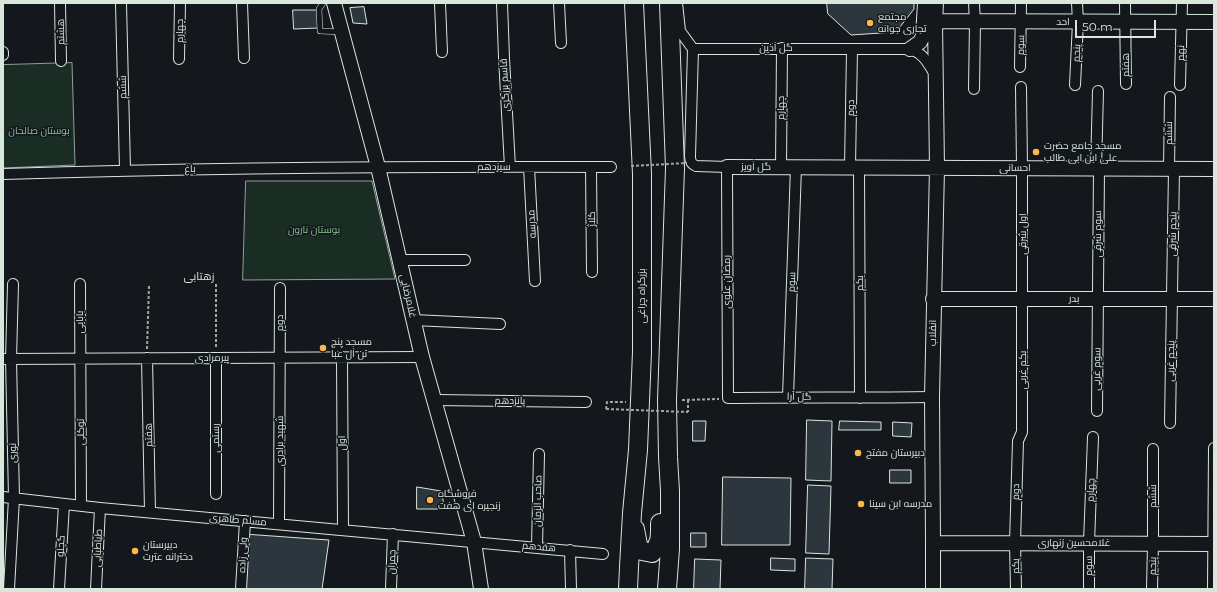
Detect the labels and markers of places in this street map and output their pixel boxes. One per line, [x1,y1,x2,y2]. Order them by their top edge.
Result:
place label: مجتمع تجاری جوانه [878,11,926,34]
marker: مجتمع تجاری جوانه [865,18,875,28]
place label: مسجد جامع حضرت علی ابن ابی طالب [1044,140,1122,164]
marker: مسجد جامع حضرت علی ابن ابی طالب [1031,147,1041,157]
place label: مسجد پنج تن آل عبا [331,336,372,360]
marker: مسجد پنج تن آل عبا [318,343,328,353]
place label: دبیرستان مفتح [866,447,925,459]
marker: دبیرستان مفتح [853,448,863,458]
place label: فروشگاه زنجیره ای هفت [438,488,501,512]
marker: فروشگاه زنجیره ای هفت [425,495,435,505]
place label: مدرسه ابن سینا [869,498,932,510]
marker: مدرسه ابن سینا [856,499,866,509]
place label: دبیرستان دخترانه عترت [143,539,193,562]
marker: دبیرستان دخترانه عترت [130,546,140,556]

